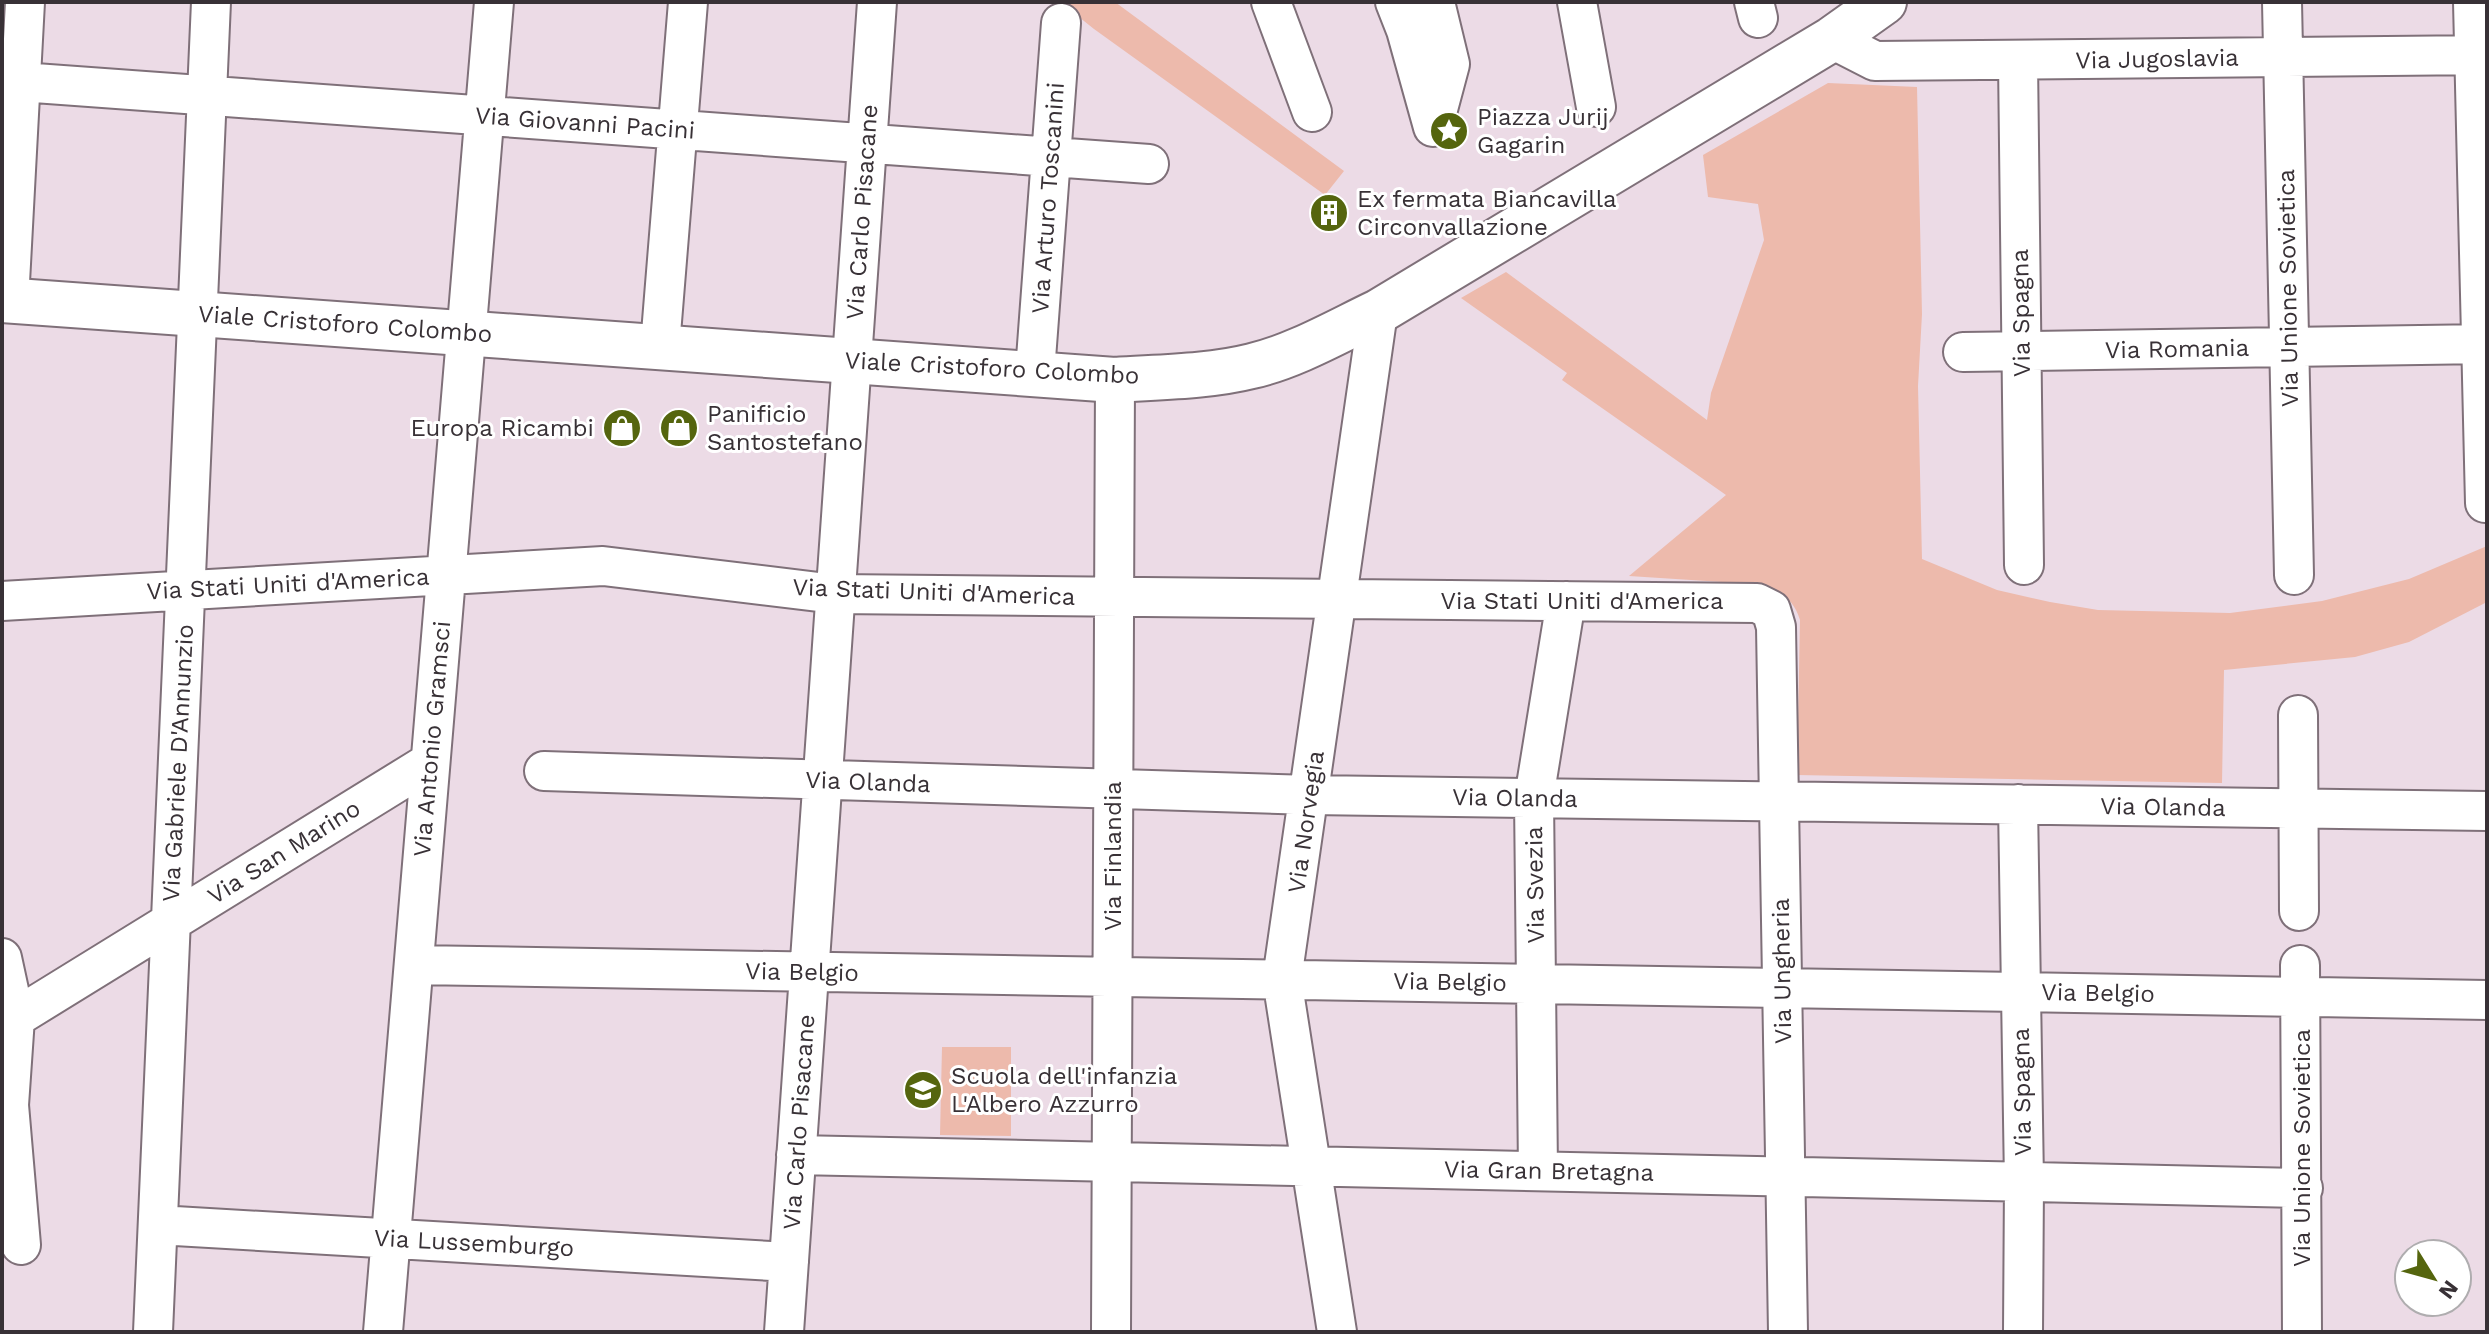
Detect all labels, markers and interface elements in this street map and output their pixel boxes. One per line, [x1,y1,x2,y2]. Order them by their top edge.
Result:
street label: Via Jugoslavia [2075,44,2239,74]
street label: Via Arturo Toscanini [1026,81,1070,315]
street label: Via Giovanni Pacini [474,101,696,145]
street label: Via Carlo Pisacane [841,103,883,321]
place label: Piazza Jurij Gagarin [1477,103,1609,159]
place icon: Piazza Jurij Gagarin [1428,110,1470,152]
street label: Via Unione Sovietica [2272,169,2304,407]
place label: Ex fermata Biancavilla Circonvallazione [1357,185,1617,241]
building icon: Ex fermata Biancavilla Circonvallazione [1308,192,1350,234]
street label: Via Spagna [2006,249,2036,377]
street label: Viale Cristoforo Colombo [197,300,493,348]
street label: Via Romania [2105,334,2249,364]
street label: Viale Cristoforo Colombo [844,346,1140,390]
place label: Panificio Santostefano [707,400,863,456]
shop icon: Europa Ricambi [601,407,643,449]
shop icon: Panificio Santostefano [658,407,700,449]
place label: Europa Ricambi [411,414,594,442]
street label: Via Stati Uniti d'America [146,563,430,605]
street label: Via Stati Uniti d'America [792,573,1076,611]
street label: Via Stati Uniti d'America [1440,587,1724,615]
street label: Via Antonio Gramsci [408,620,456,858]
street label: Via Gabriele D'Annunzio [157,624,199,902]
street label: Via Norvegia [1282,749,1330,895]
street label: Via Olanda [805,766,931,798]
street label: Via Finlandia [1099,781,1127,931]
street label: Via Olanda [1452,783,1578,813]
street label: Via Olanda [2100,792,2226,822]
street label: Via San Marino [203,794,365,910]
street label: Via Svezia [1520,826,1550,944]
street label: Via Ungheria [1767,898,1797,1044]
street label: Via Belgio [745,957,859,987]
street label: Via Belgio [1393,967,1507,997]
street label: Via Belgio [2041,978,2155,1008]
street label: Via Carlo Pisacane [778,1013,820,1231]
street label: Via Spagna [2007,1028,2037,1156]
street label: Via Unione Sovietica [2288,1029,2316,1267]
place label: Scuola dell'infanzia L'Albero Azzurro [951,1062,1177,1118]
school or university icon: Scuola dell'infanzia L'Albero Azzurro [902,1069,944,1111]
street label: Via Gran Bretagna [1444,1155,1654,1187]
street label: Via Lussemburgo [373,1224,575,1262]
north arrow [2393,1238,2473,1318]
text: N [2434,1276,2463,1304]

